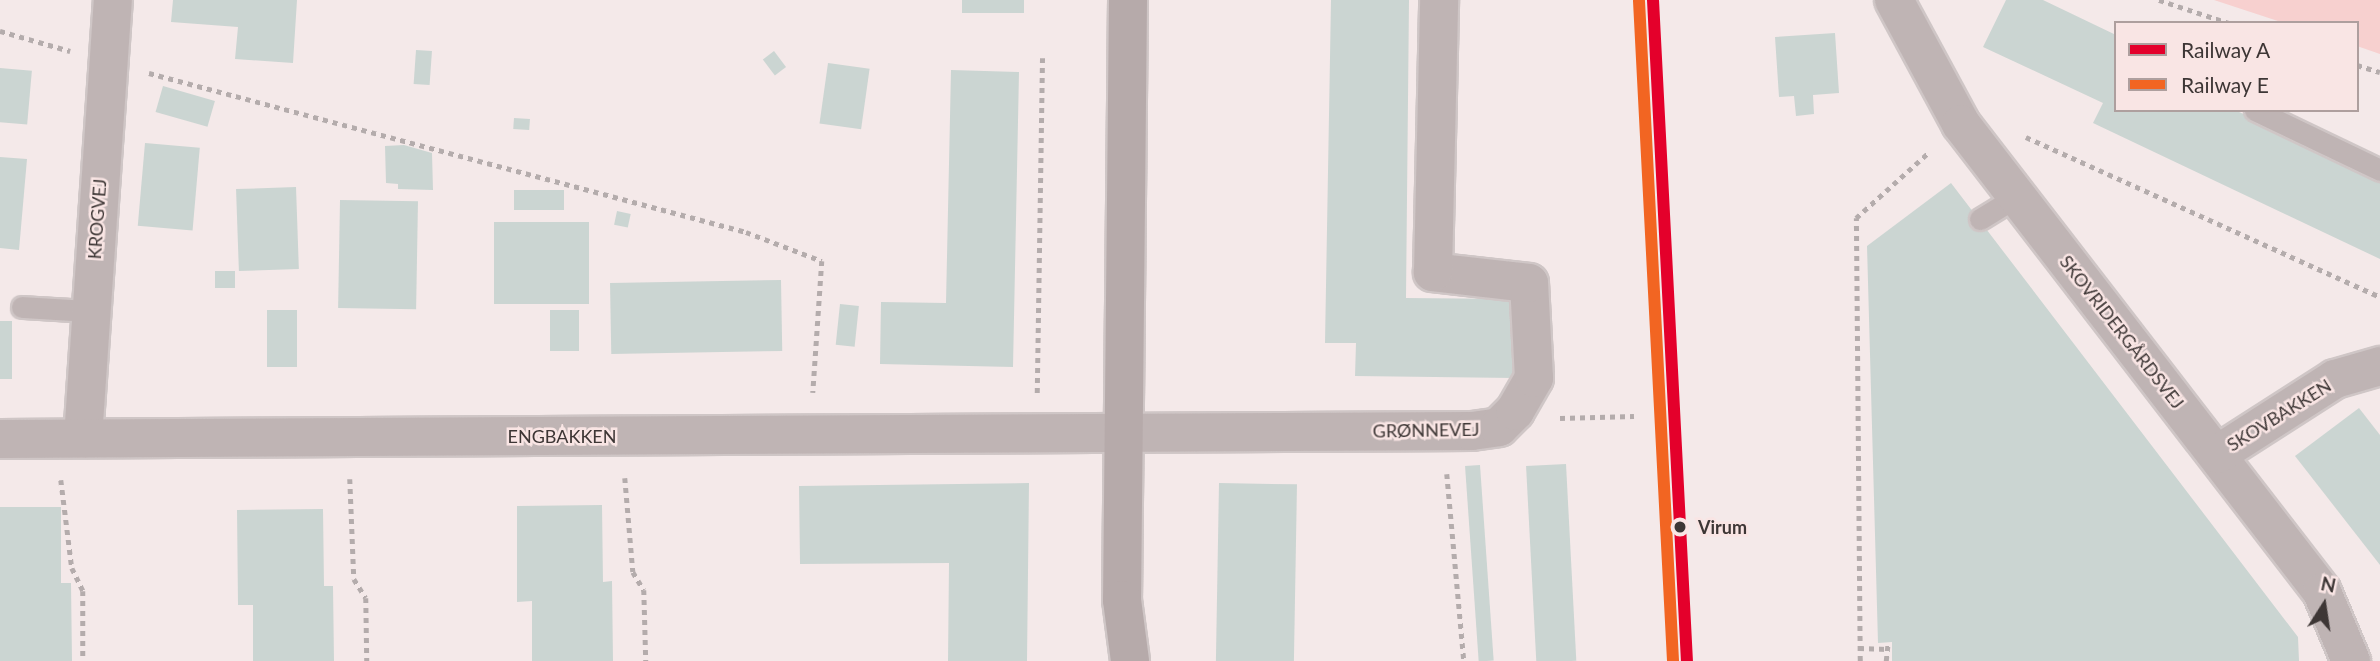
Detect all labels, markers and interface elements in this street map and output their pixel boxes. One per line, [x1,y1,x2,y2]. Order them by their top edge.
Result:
legend [2114,21,2359,112]
text: Railway A [2181,37,2270,62]
text: Railway E [2181,72,2269,97]
street label: KROGVEJ [83,178,111,260]
street label: SKOVRIDERGÅRDSVEJ [2055,251,2189,413]
street label: SKOVBAKKEN [2223,374,2335,456]
street label: GRØNNEVEJ [1372,418,1480,442]
street label: ENGBAKKEN [508,425,616,447]
marker: Virum [1668,515,1692,539]
place label: Virum [1698,516,1747,538]
north arrow [2289,570,2359,640]
text: N [2319,571,2338,597]

